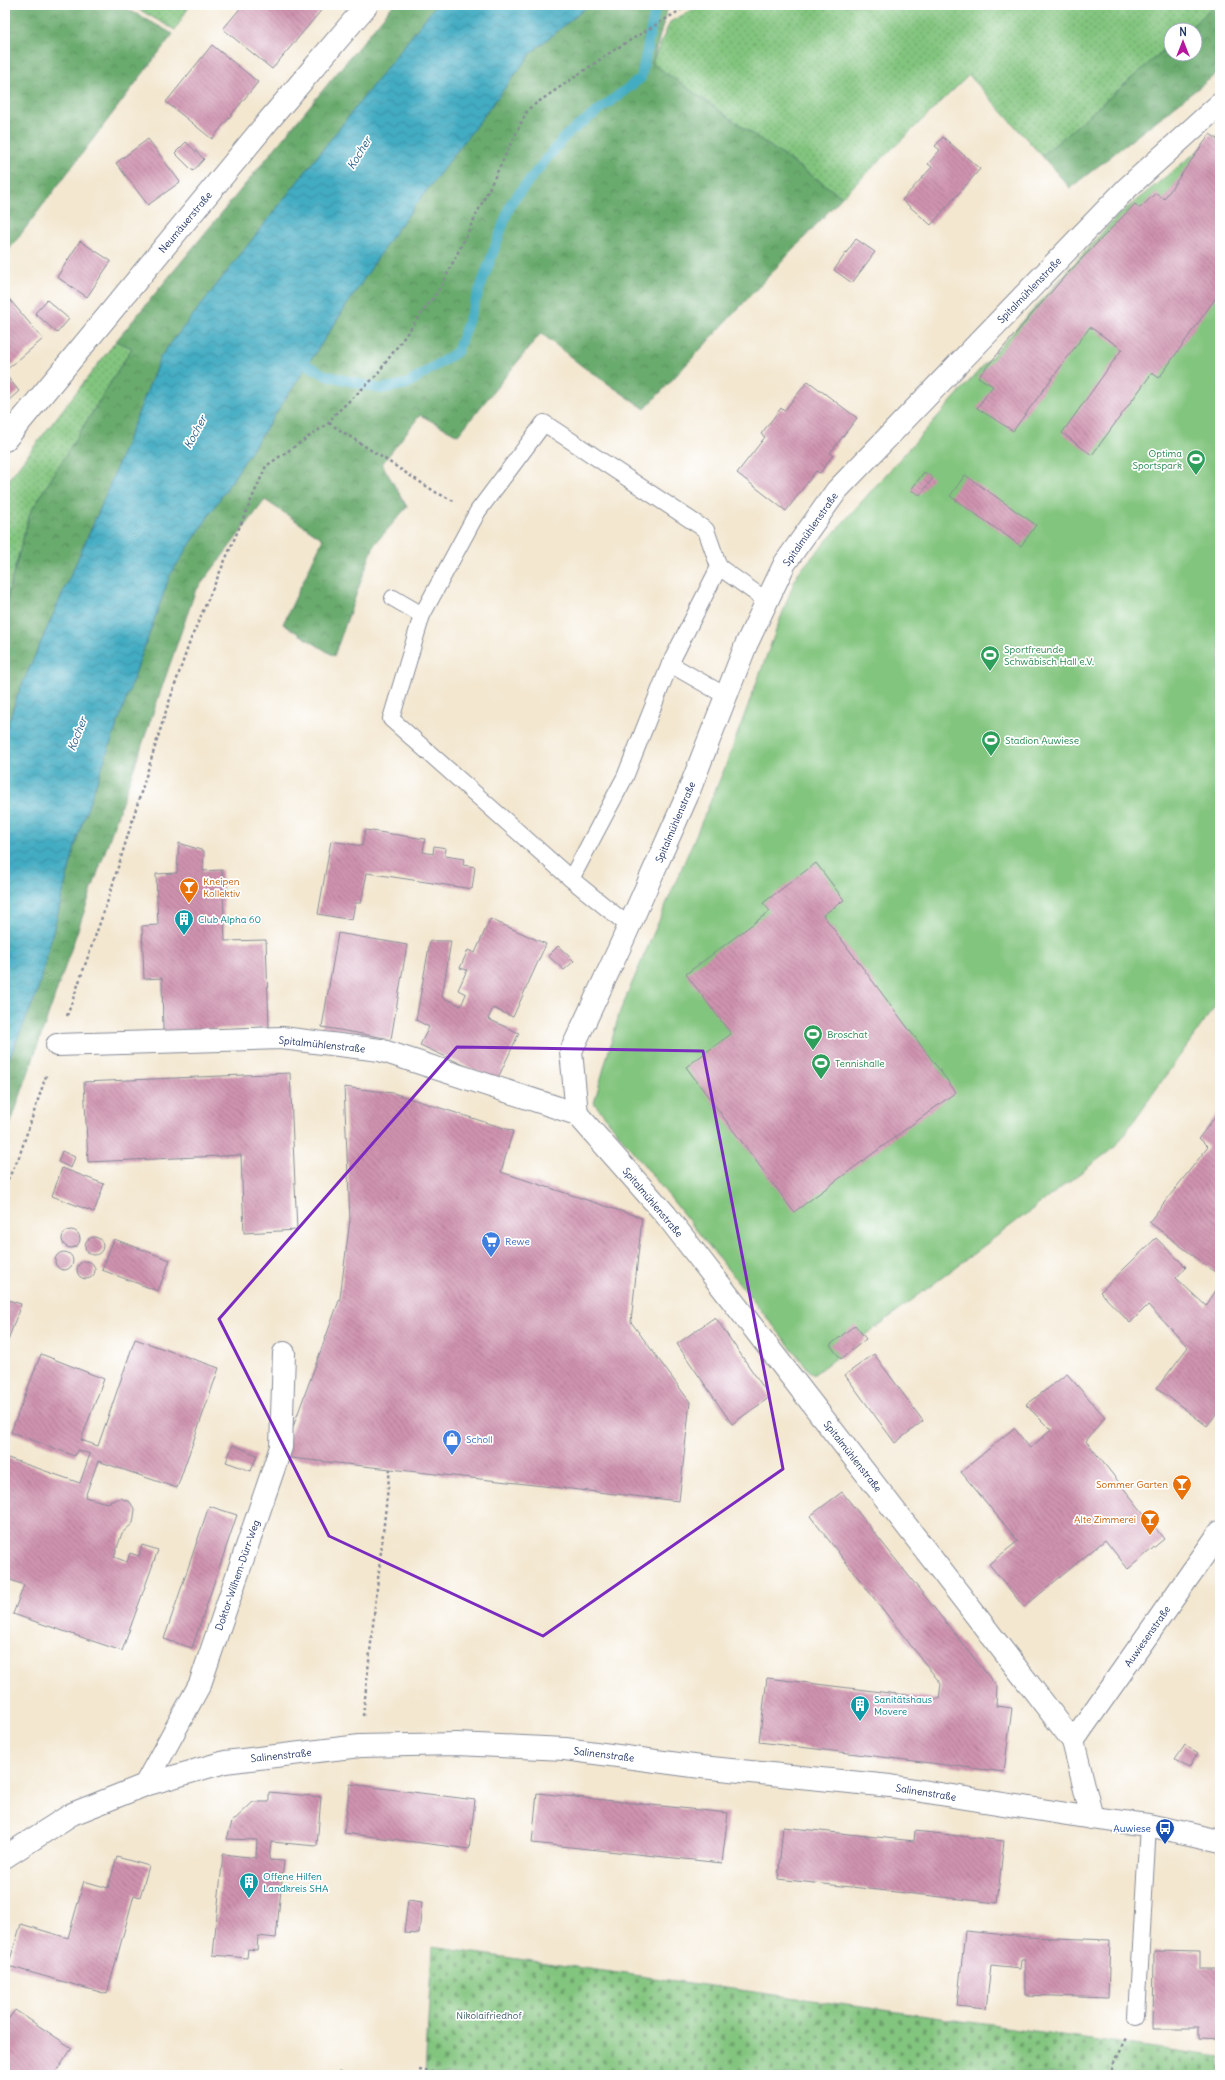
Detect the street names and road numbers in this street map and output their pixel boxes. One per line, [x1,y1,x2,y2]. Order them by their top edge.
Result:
street label: Neumäuerstraße [156,189,215,256]
street label: Spitalmühlenstraße [994,255,1064,326]
street label: Spitalmühlenstraße [780,490,841,569]
street label: Spitalmühlenstraße [652,780,698,865]
street label: Spitalmühlenstraße [278,1033,366,1056]
street label: Spitalmühlenstraße [620,1165,686,1240]
street label: Spitalmühlenstraße [821,1418,885,1495]
street label: Doktor-Wilhem-Dürr-Weg [212,1518,263,1632]
street label: Auwiesenstraße [1121,1603,1173,1669]
street label: Salinenstraße [573,1744,635,1765]
street label: Salinenstraße [250,1746,312,1765]
street label: Salinenstraße [895,1781,957,1804]

